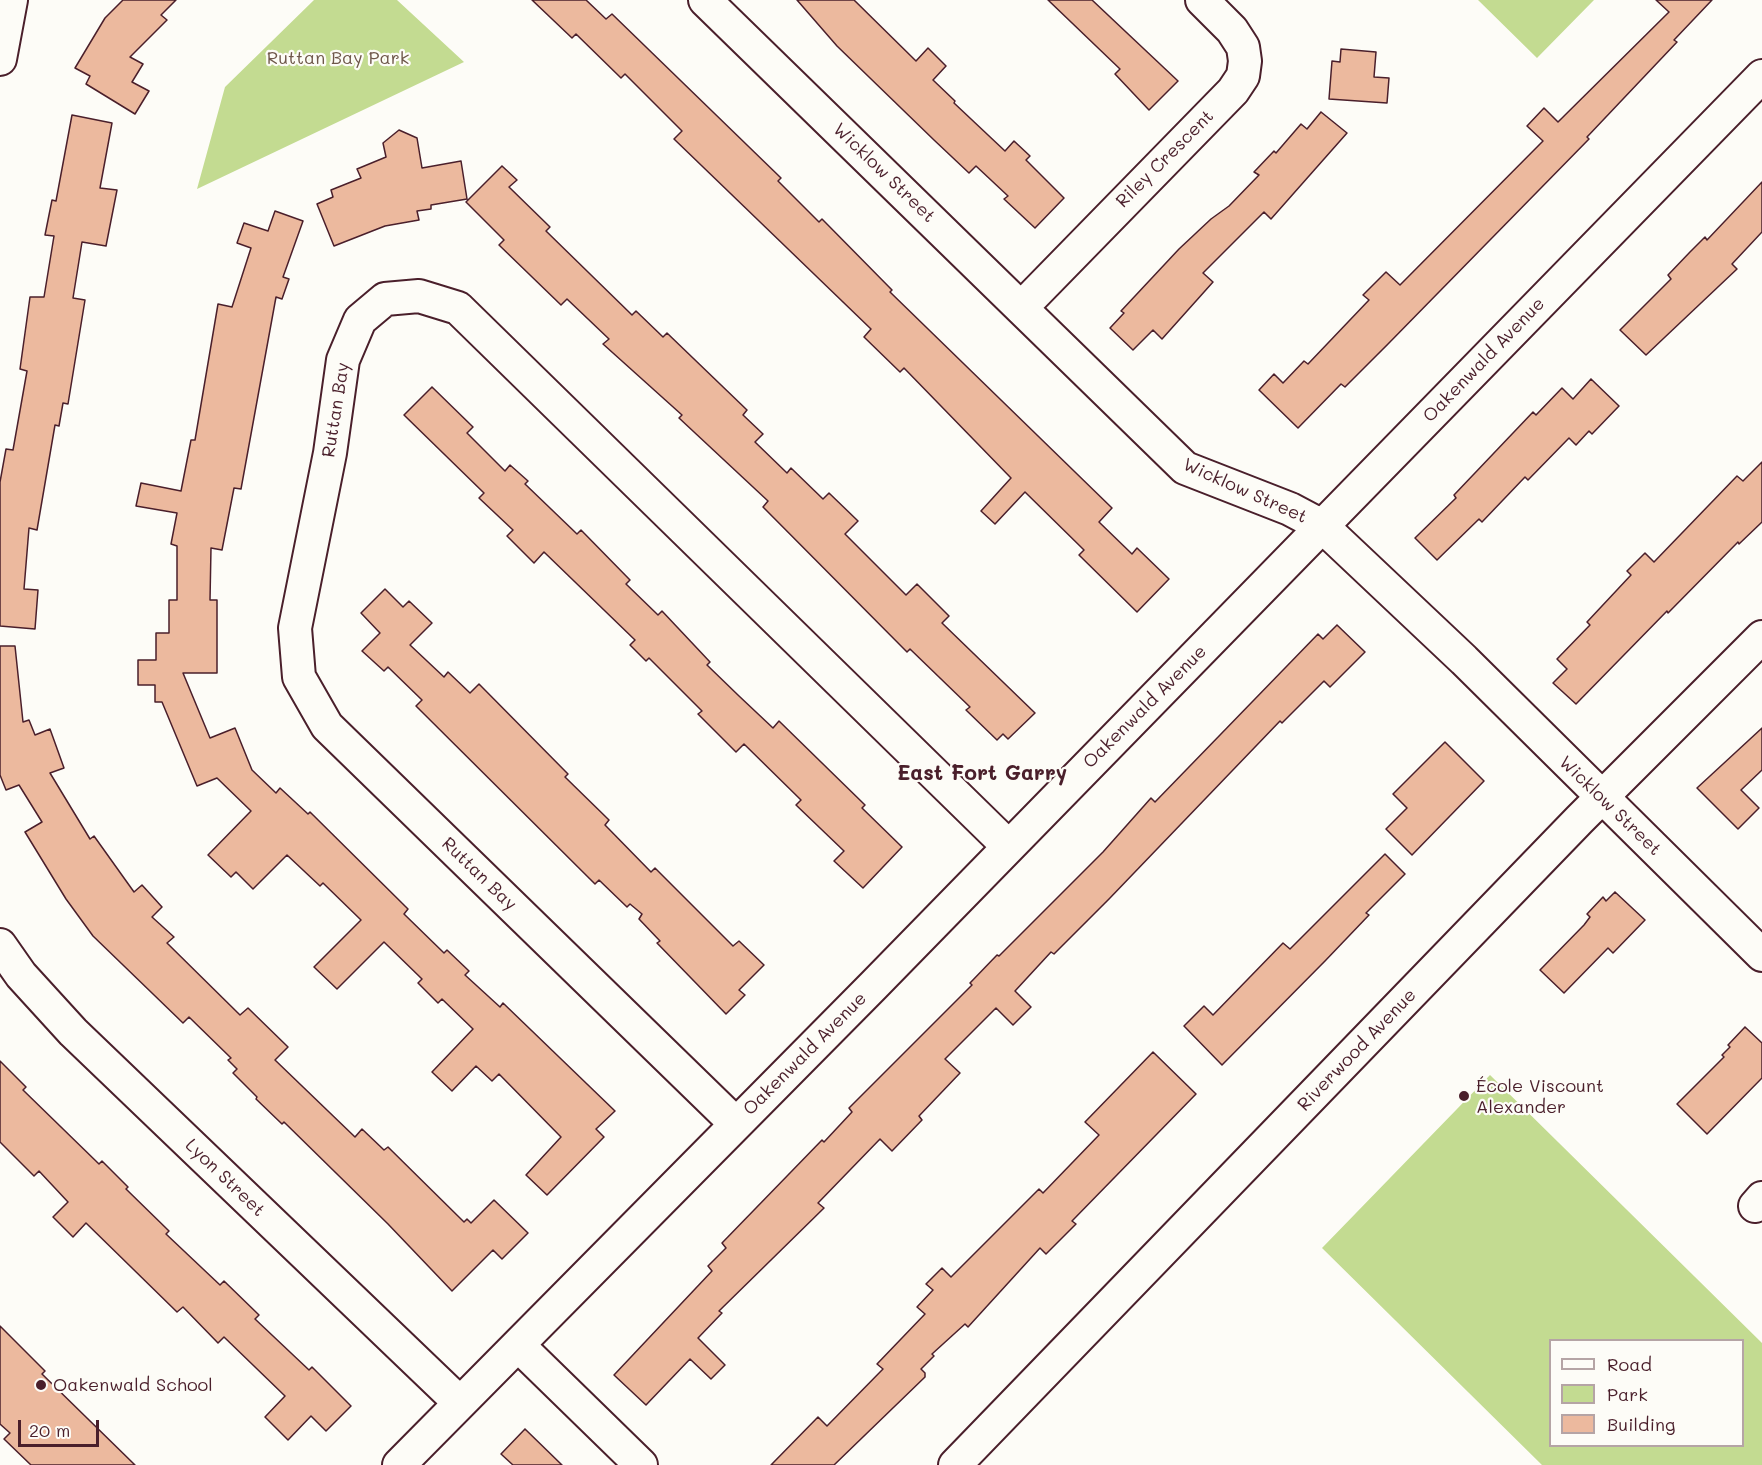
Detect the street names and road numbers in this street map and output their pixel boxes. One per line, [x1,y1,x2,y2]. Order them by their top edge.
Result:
street label: Riley Crescent [1112,106,1218,212]
street label: Wicklow Street [828,119,940,227]
street label: Oakenwald Avenue [1419,293,1549,427]
street label: Ruttan Bay [318,361,354,459]
street label: Wicklow Street [1180,454,1310,528]
street label: Oakenwald Avenue [1079,641,1211,773]
street label: Wicklow Street [1554,752,1666,860]
street label: Ruttan Bay [437,833,521,915]
street label: Riverwood Avenue [1293,984,1421,1116]
street label: Oakenwald Avenue [739,988,871,1120]
street label: Lyon Street [181,1135,269,1221]

